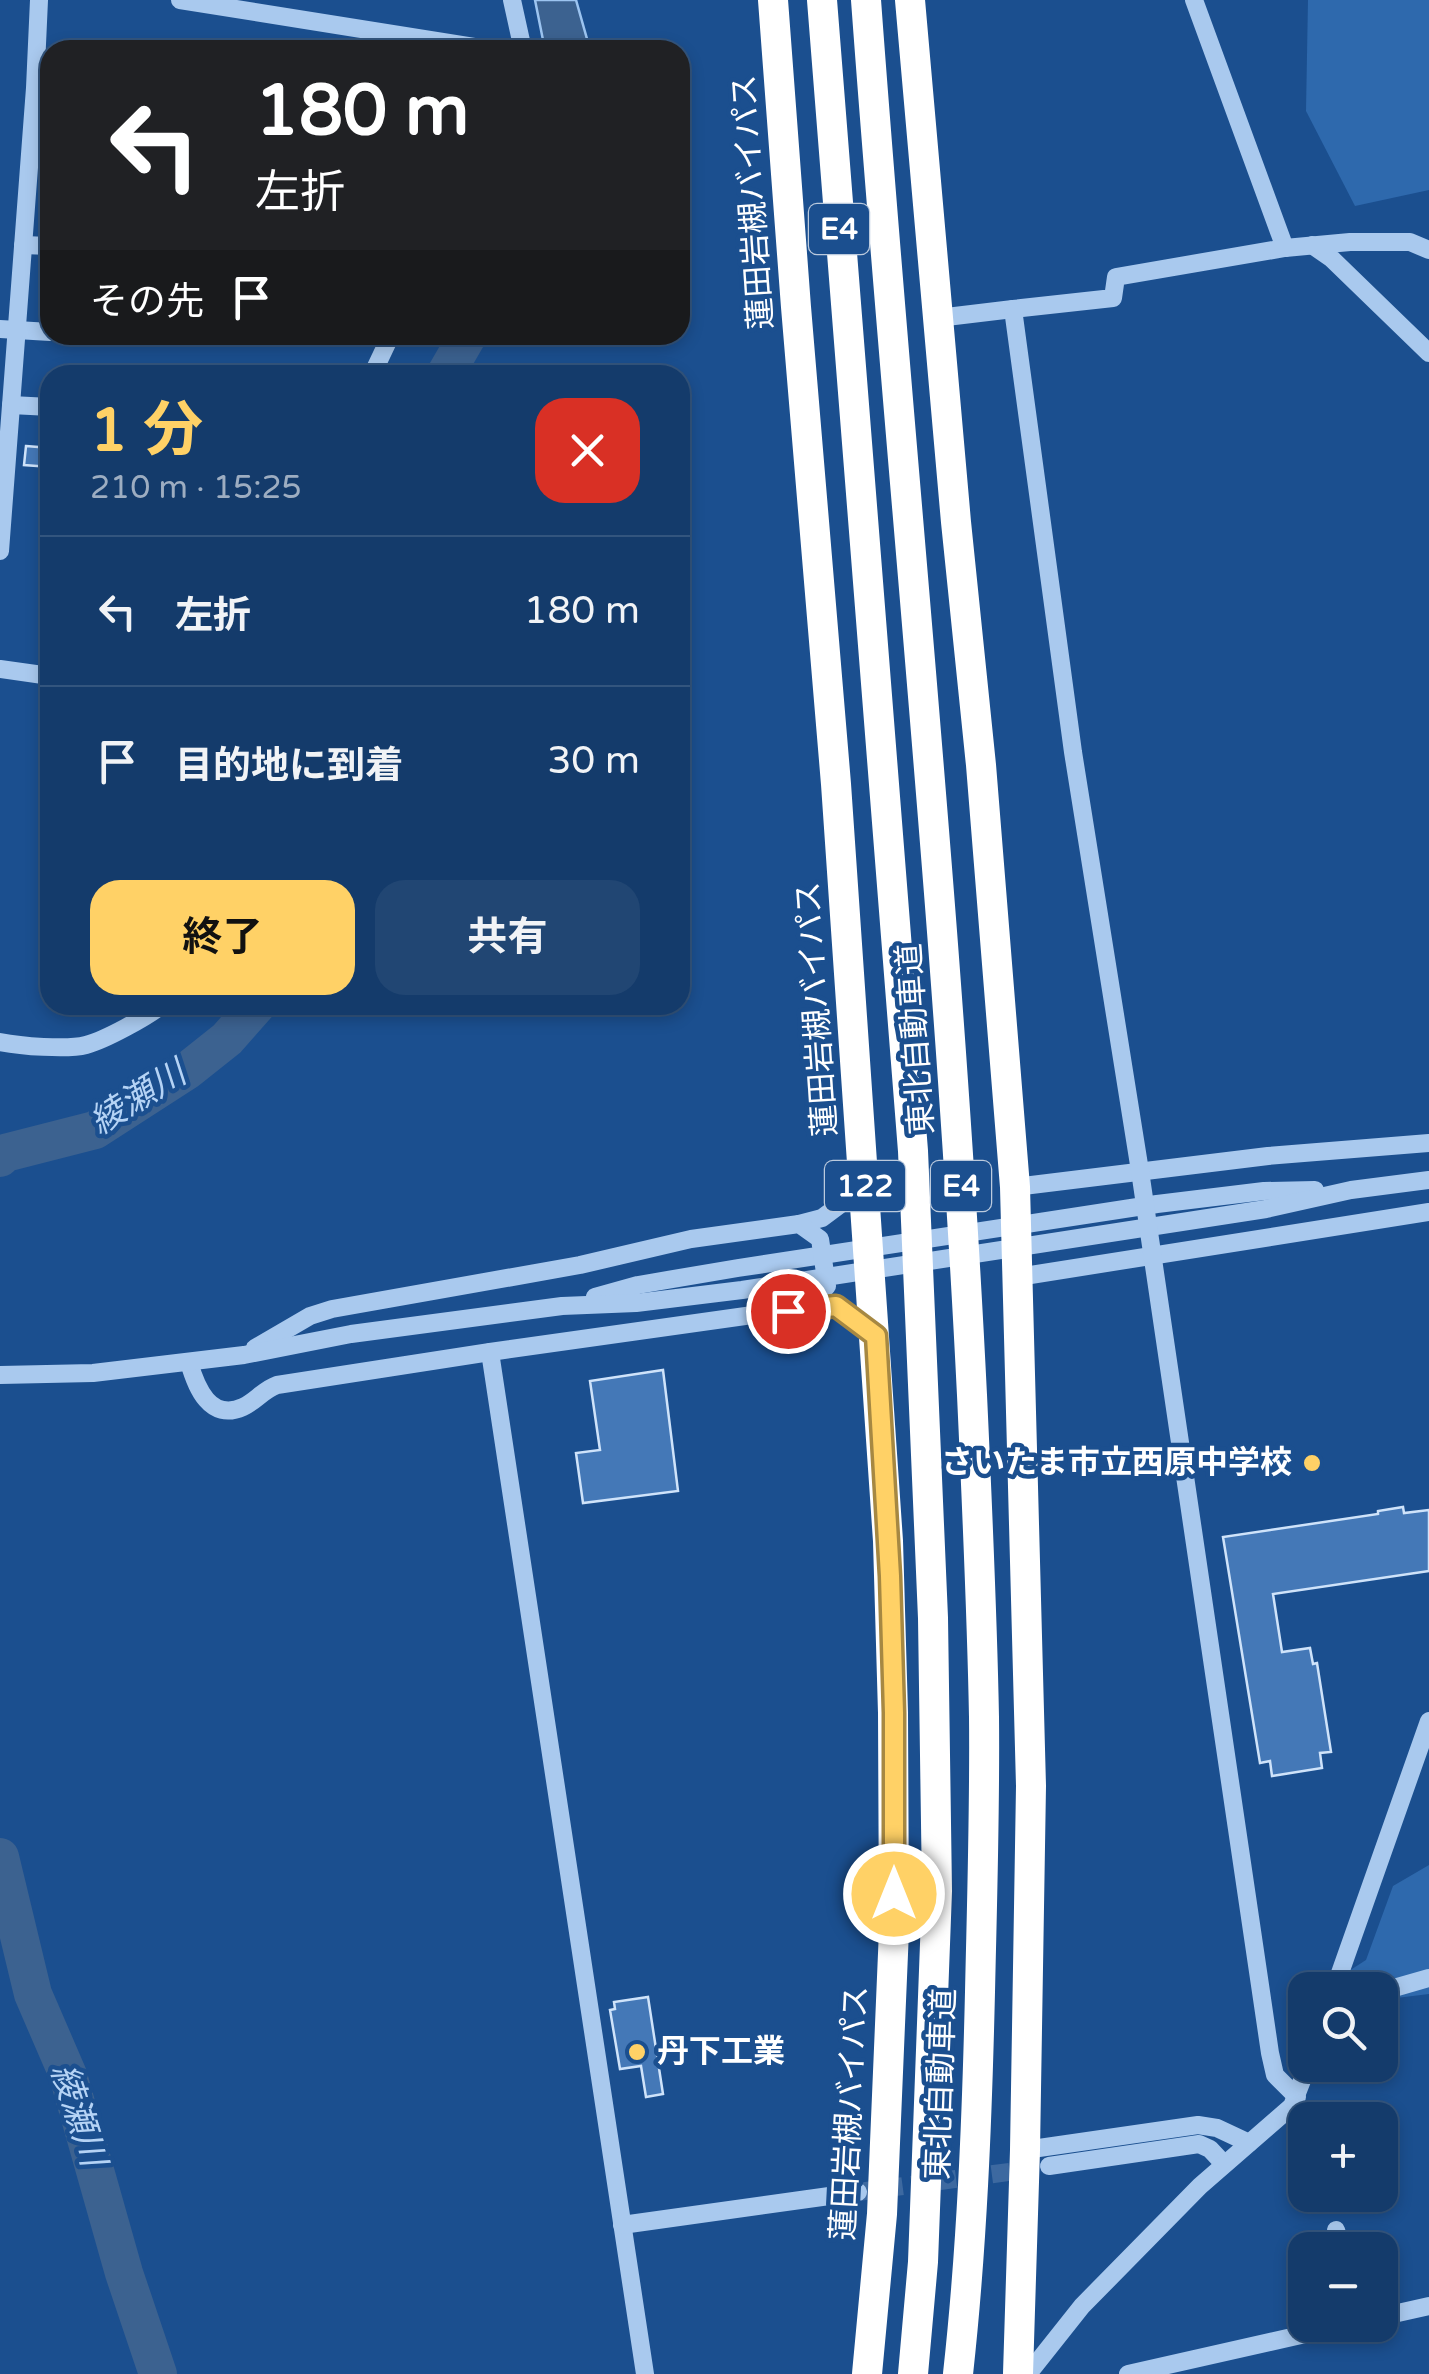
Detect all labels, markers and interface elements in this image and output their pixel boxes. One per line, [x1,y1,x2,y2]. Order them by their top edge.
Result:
text: 180 m [255,70,469,154]
street label: 蓮田岩槻バイパス [725,73,781,331]
icon: left [90,80,220,210]
text: 左折 [255,166,345,220]
road number: E4 [809,204,869,254]
icon: arrive [224,270,279,325]
text: その先 [90,279,204,325]
text: 1 分 [90,395,203,467]
button: close [535,398,640,503]
text: 210 m · 15:25 [90,469,302,507]
icon: left [90,584,145,639]
text: 180 m [524,588,640,634]
text: 左折 [175,593,251,639]
icon: arrive [90,734,145,789]
text: 30 m [548,738,640,784]
text: 目的地に到着 [175,743,403,789]
button: 終了 [90,880,355,995]
button: 共有 [375,880,640,995]
street label: 蓮田岩槻バイパス [789,880,845,1138]
street label: 東北自動車道 [890,942,942,1136]
water label: 綾瀬川 [82,1050,197,1144]
road number: 122 [825,1161,905,1211]
road number: E4 [931,1161,991,1211]
pin [746,1269,831,1354]
icon: arrive [761,1284,816,1339]
place label: さいたま市立西原中学校 [941,1444,1292,1482]
marker: さいたま市立西原中学校 [1301,1452,1323,1474]
position arrow [842,1842,946,1946]
map controls [1288,1972,1398,2342]
button: search [1288,1972,1398,2082]
street label: 蓮田岩槻バイパス [824,1984,876,2242]
street label: 東北自動車道 [919,1987,963,2181]
place label: 丹下工業 [657,2033,785,2071]
marker: 丹下工業 [626,2041,648,2063]
water label: 綾瀬川 [42,2059,115,2175]
button: + [1288,2102,1398,2212]
button: − [1288,2232,1398,2342]

